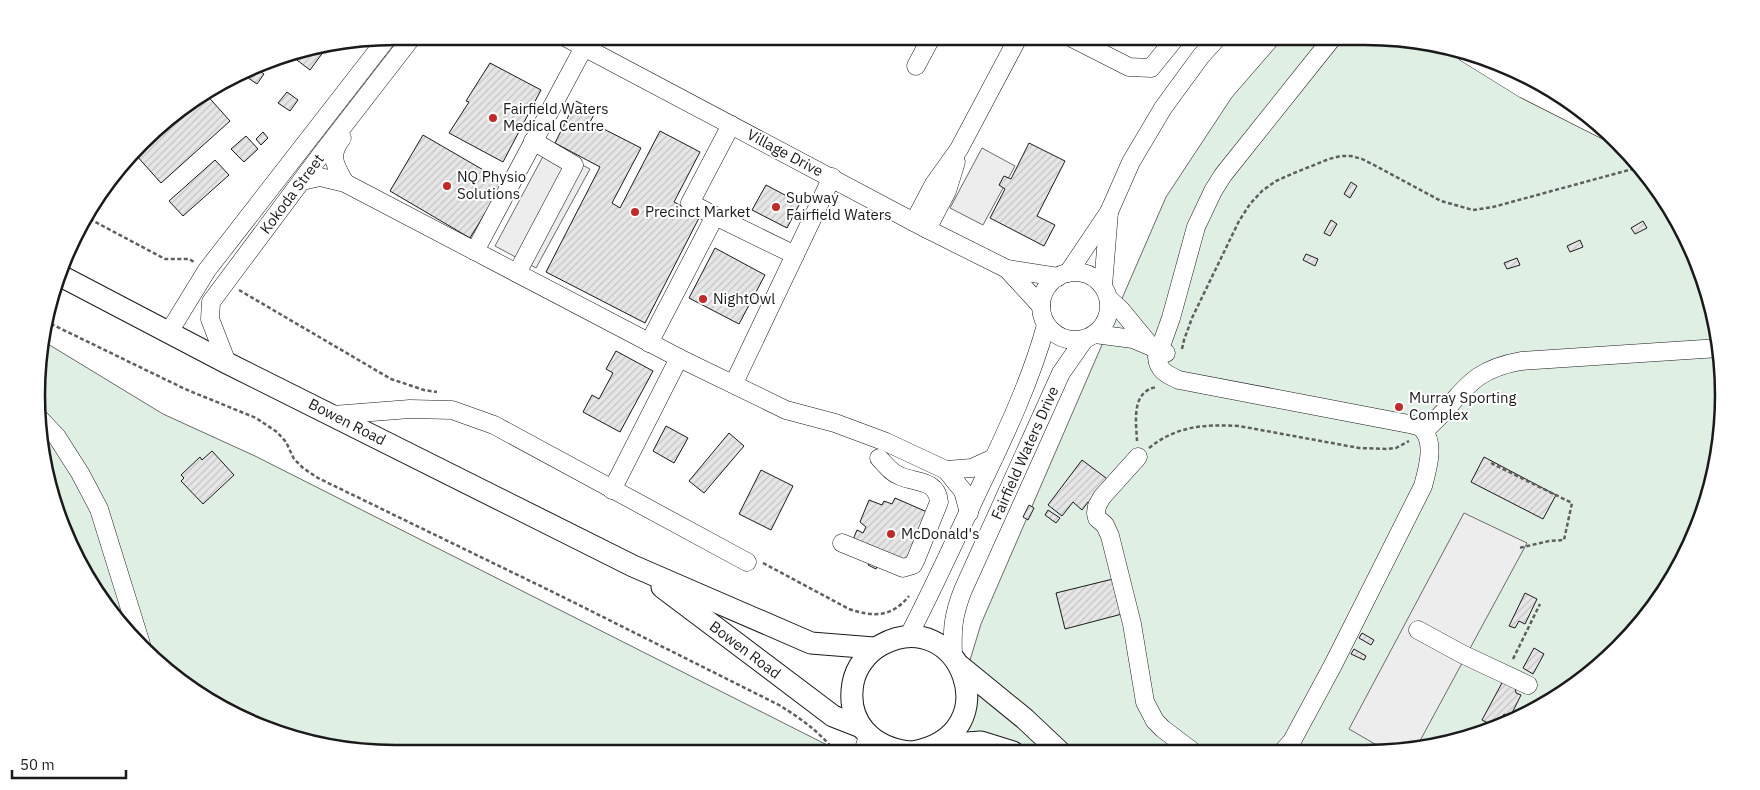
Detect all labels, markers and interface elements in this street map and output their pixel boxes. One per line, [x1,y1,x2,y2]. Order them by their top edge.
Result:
place label: Fairfield Waters Medical Centre [503,99,609,135]
marker: Fairfield Waters Medical Centre [487,112,499,124]
street label: Village Drive [744,125,827,181]
street label: Kokoda Street [255,150,328,237]
place label: NQ Physio Solutions [457,167,526,203]
marker: NQ Physio Solutions [441,180,453,192]
place label: Subway Fairfield Waters [786,188,892,224]
marker: Subway Fairfield Waters [770,201,782,213]
place label: Precinct Market [645,202,751,221]
marker: Precinct Market [629,206,641,218]
place label: NightOwl [713,289,775,308]
marker: NightOwl [697,293,709,305]
street label: Fairfield Waters Drive [987,383,1063,522]
place label: Murray Sporting Complex [1409,388,1517,424]
street label: Bowen Road [305,394,389,449]
marker: Murray Sporting Complex [1393,401,1405,413]
place label: McDonald's [901,524,979,543]
marker: McDonald's [885,528,897,540]
street label: Bowen Road [706,617,785,683]
scale bar [12,748,126,780]
text: 50 m [20,755,55,774]

